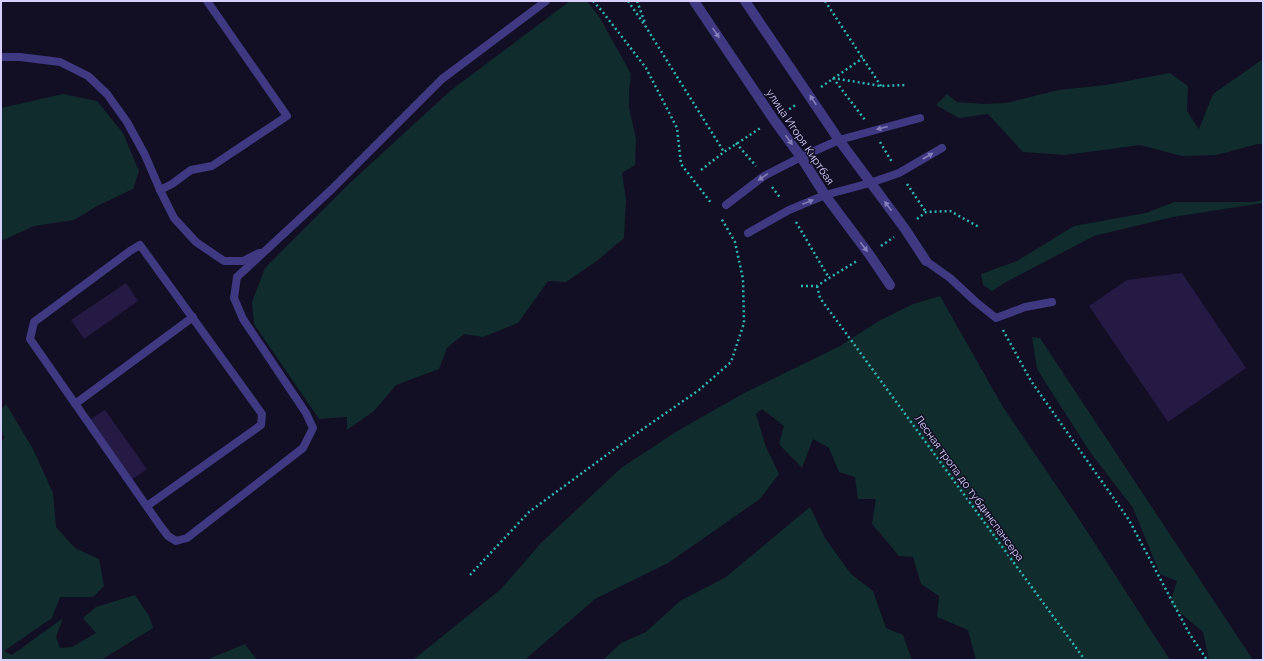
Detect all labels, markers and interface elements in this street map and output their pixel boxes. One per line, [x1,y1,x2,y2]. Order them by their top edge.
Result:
one-way arrow [712,27,719,39]
street label: улица Игоря Киртбая [763,87,837,187]
one-way arrow [809,95,817,105]
one-way arrow [876,126,889,132]
one-way arrow [785,135,793,146]
one-way arrow [922,152,934,159]
one-way arrow [757,173,768,181]
one-way arrow [802,199,814,205]
one-way arrow [883,201,892,212]
one-way arrow [860,241,868,252]
street label: Лесная тропа до тубдинспансера [911,412,1027,564]

